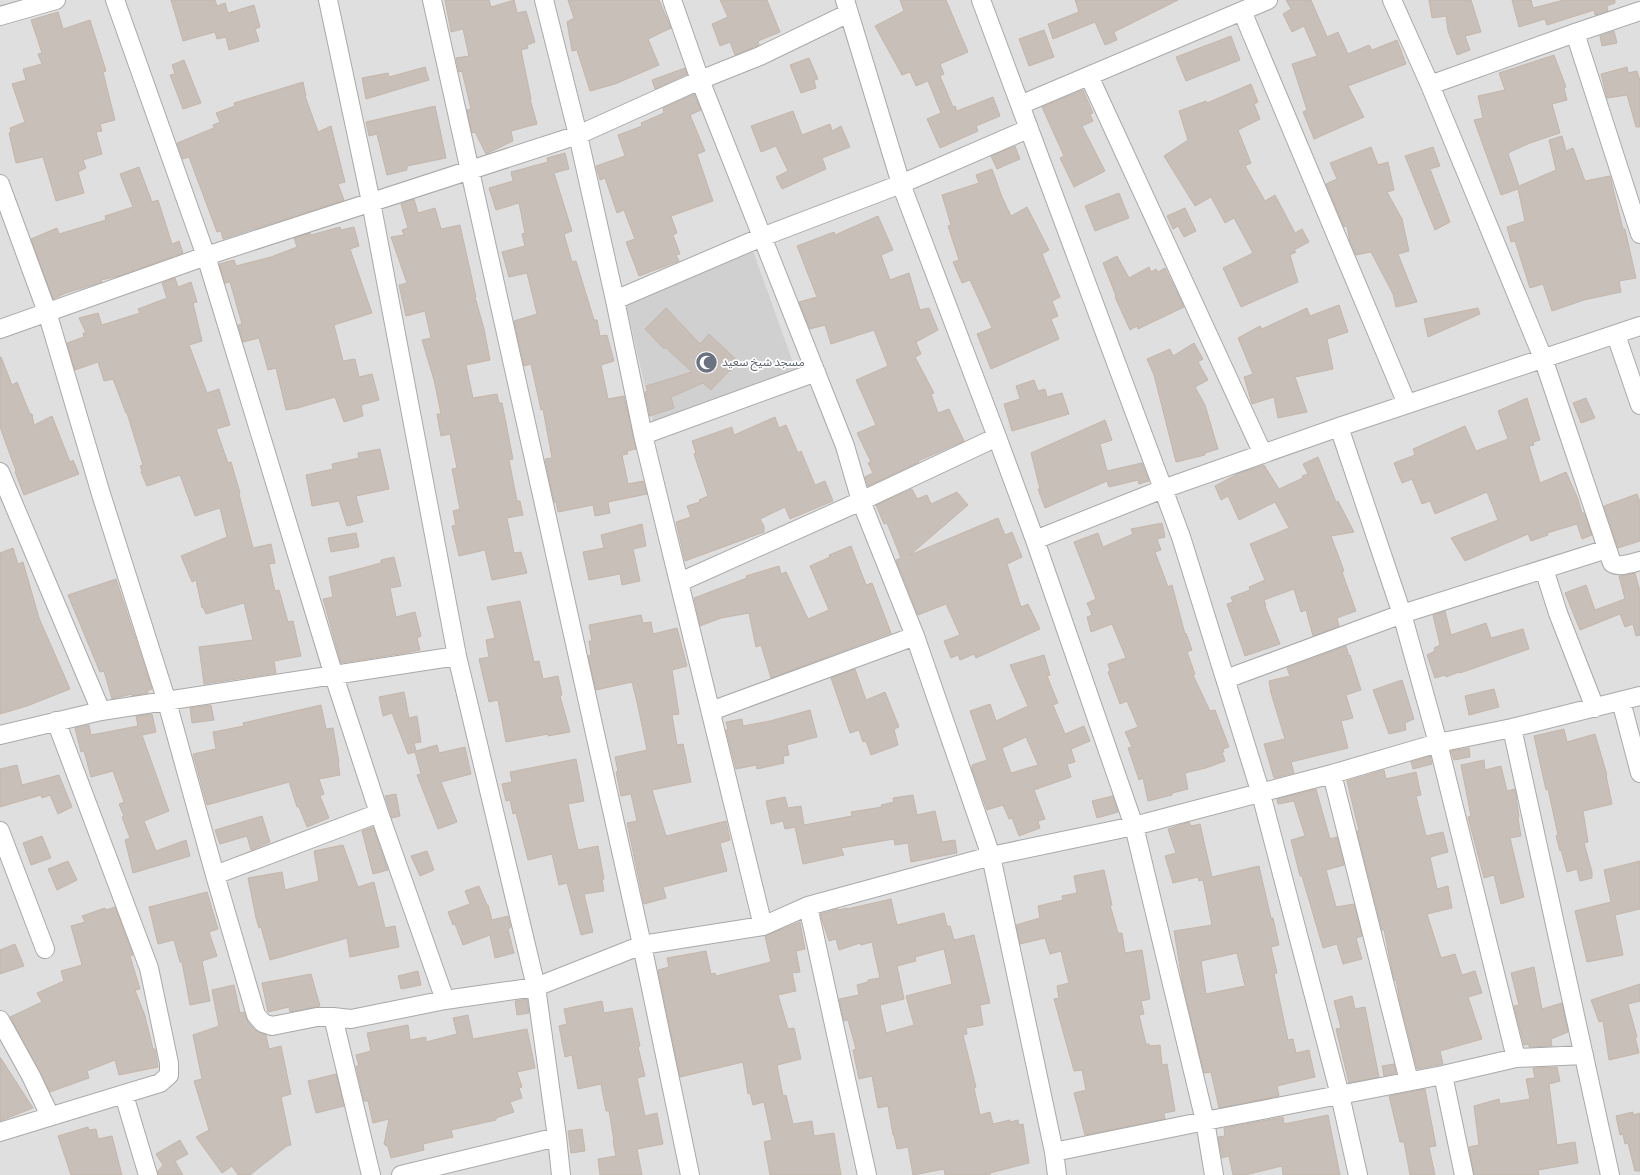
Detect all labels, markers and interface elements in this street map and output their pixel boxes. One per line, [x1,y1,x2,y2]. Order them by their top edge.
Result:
mosque icon: مسجد شيخ سعيد [693,349,719,375]
place label: مسجد شيخ سعيد [722,356,805,371]

